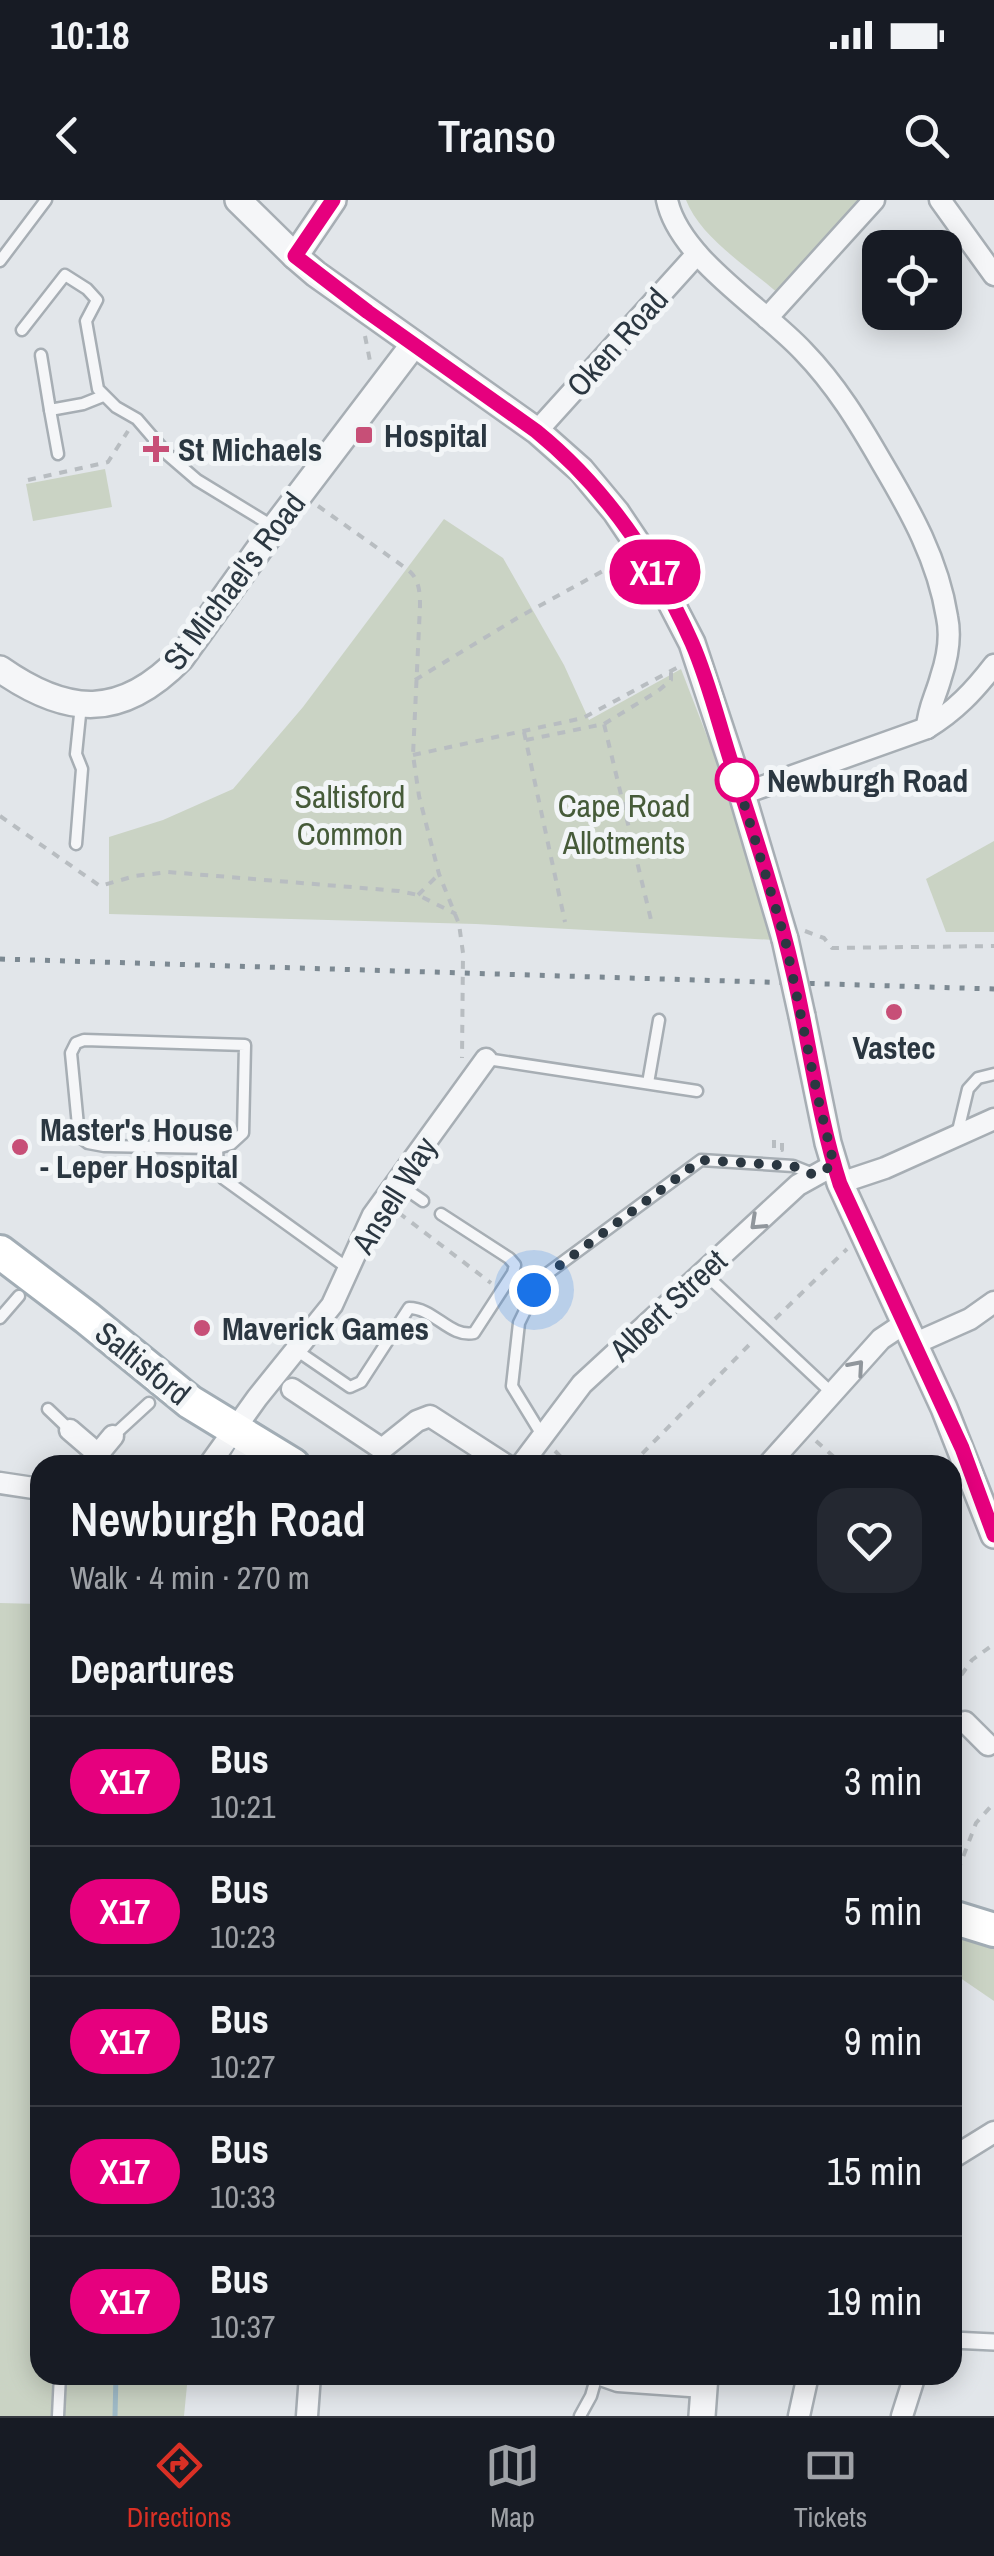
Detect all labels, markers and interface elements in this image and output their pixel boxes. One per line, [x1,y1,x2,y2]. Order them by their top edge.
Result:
text: 10:18 [50,10,130,61]
text: Transo [438,105,556,166]
icon: back [40,108,95,163]
icon: search [899,108,954,163]
map controls [862,230,962,330]
button: locate [862,230,962,330]
street label: Oken Road [557,278,677,406]
place label: Hospital [384,414,488,457]
marker: Hospital [353,424,375,446]
place label: St Michaels [178,428,322,471]
marker: St Michaels [143,436,169,462]
street label: St Michael's Road [153,483,315,679]
line badge: X17 [598,540,712,604]
text: X17 [629,549,681,596]
marker: Newburgh Road [716,759,758,801]
place label: Newburgh Road [767,759,968,802]
park label: Saltisford Common [295,775,405,855]
park label: Cape Road Allotments [558,784,690,864]
marker: Vastec [883,1001,905,1023]
place label: Vastec [852,1026,936,1069]
place label: Master's House - Leper Hospital [40,1108,238,1188]
street label: Ansell Way [341,1128,447,1262]
marker: Master's House - Leper Hospital [9,1136,31,1158]
one-way arrow [750,1211,769,1229]
street label: Albert Street [599,1240,736,1371]
your location [509,1265,559,1315]
place label: Maverick Games [222,1307,429,1350]
street label: Saltisford [86,1311,200,1415]
marker: Maverick Games [191,1317,213,1339]
one-way arrow [845,1360,863,1378]
text: Newburgh Road [70,1486,366,1551]
button: heart [817,1488,922,1593]
text: Walk · 4 min · 270 m [70,1556,310,1599]
text: Departures [70,1644,235,1695]
text: Bus [210,1734,269,1785]
text: 3 min [844,1756,922,1807]
text: X17 [99,1758,151,1805]
text: 10:21 [210,1785,276,1828]
text: Bus [210,1864,269,1915]
text: 5 min [844,1886,922,1937]
text: X17 [99,1888,151,1935]
text: 10:23 [210,1915,276,1958]
text: Bus [210,1994,269,2045]
text: 9 min [844,2016,922,2067]
text: X17 [99,2018,151,2065]
text: 10:27 [210,2045,276,2088]
text: Bus [210,2124,269,2175]
text: 15 min [827,2146,922,2197]
text: X17 [99,2148,151,2195]
text: 10:33 [210,2175,276,2218]
text: Bus [210,2254,269,2305]
text: 19 min [827,2276,922,2327]
text: X17 [99,2278,151,2325]
text: 10:37 [210,2305,276,2348]
tab: Directions [127,2438,231,2536]
tab: Map [485,2438,540,2536]
tab: Tickets [794,2438,867,2536]

